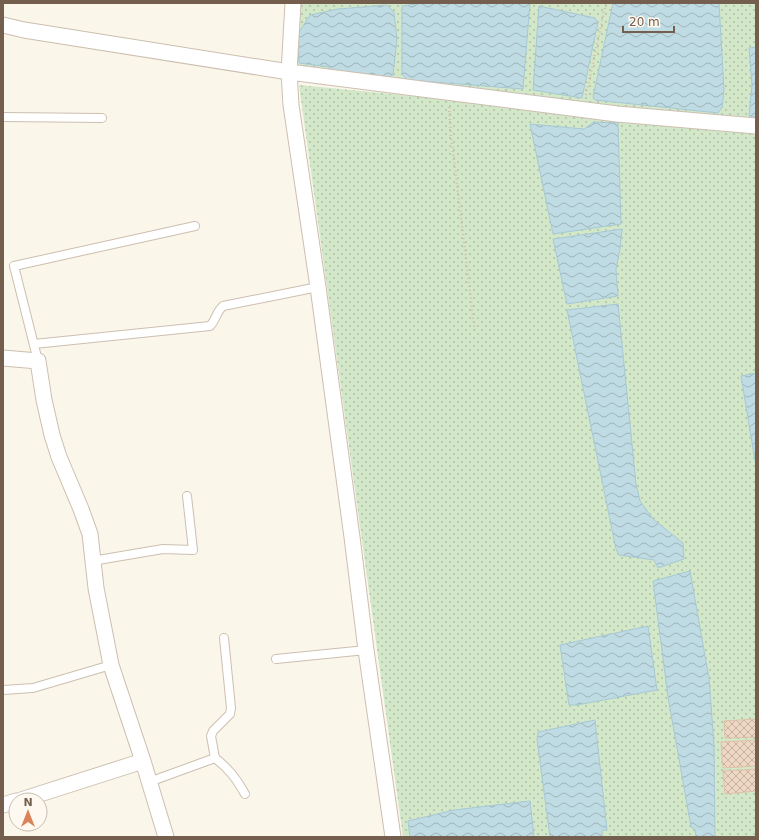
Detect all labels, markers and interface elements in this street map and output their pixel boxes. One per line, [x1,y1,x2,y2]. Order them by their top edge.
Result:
scale bar [623,8,674,34]
text: 20 m [629,15,660,29]
north arrow [8,792,48,832]
text: N [23,796,33,809]

